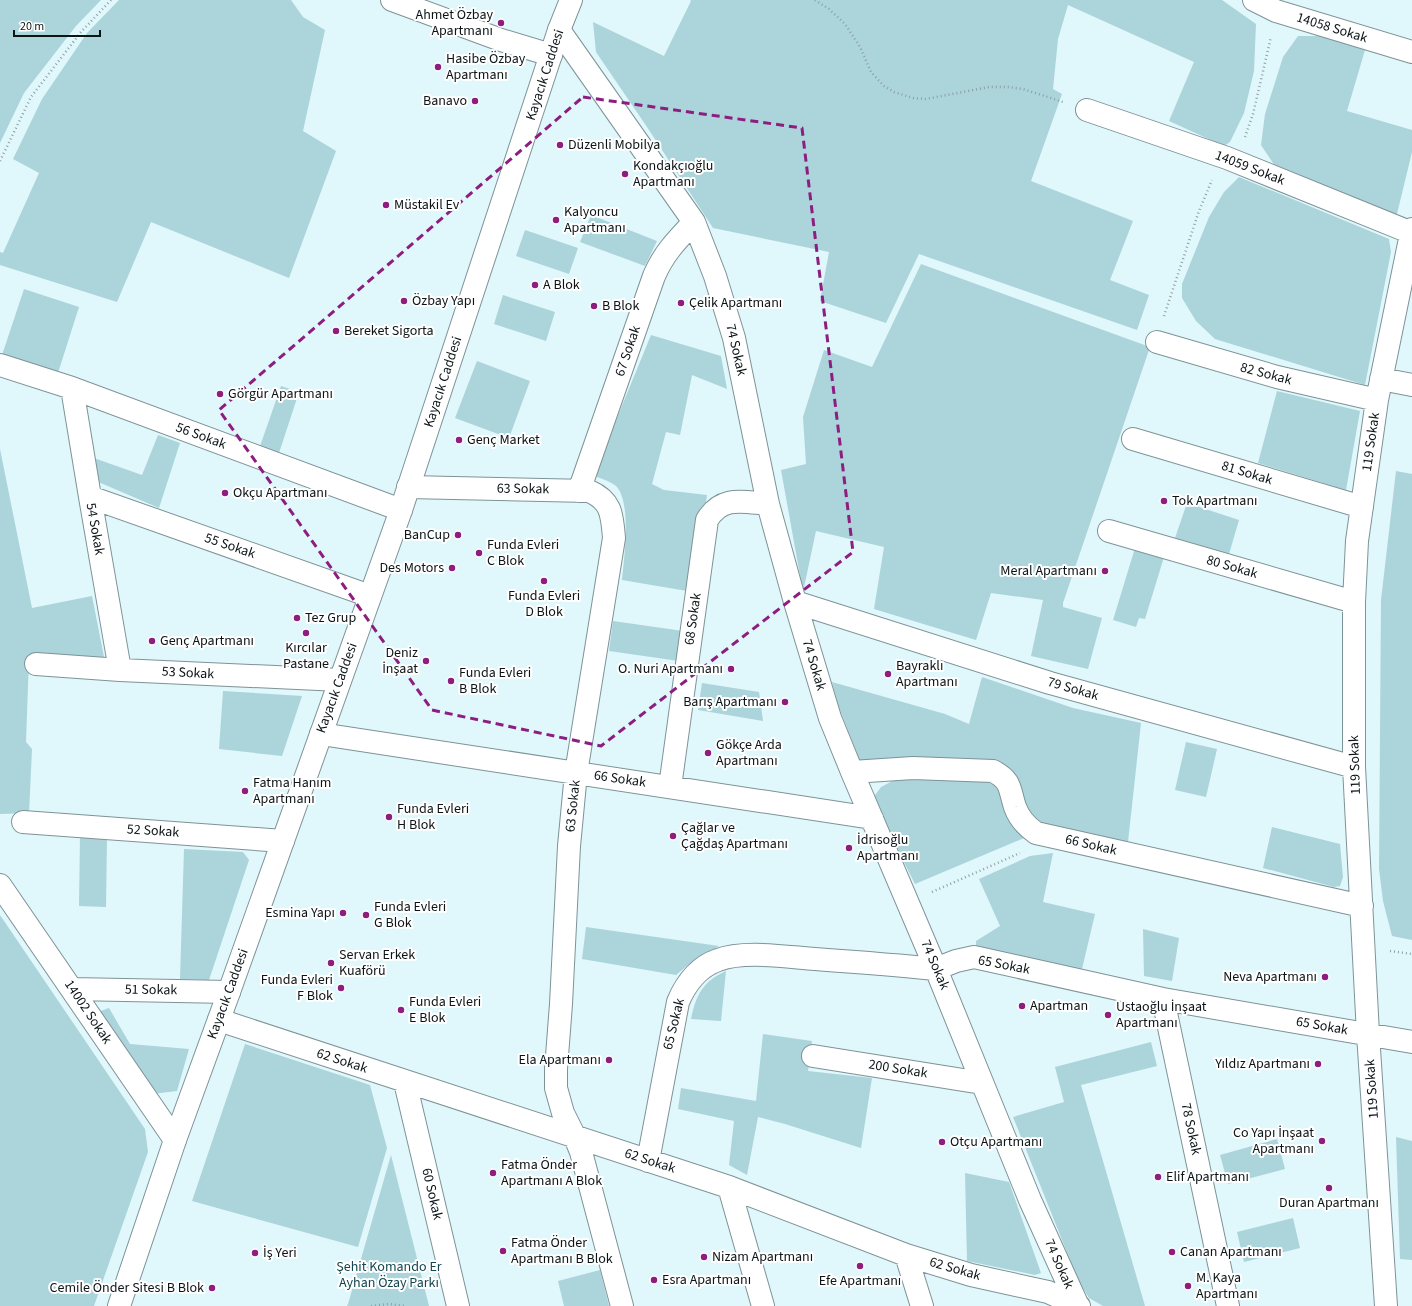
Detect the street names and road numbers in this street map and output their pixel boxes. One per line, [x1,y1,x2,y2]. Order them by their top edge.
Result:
street label: 14058 Sokak [1294,8,1370,48]
street label: Kayacık Caddesi [521,27,569,123]
street label: 14059 Sokak [1212,146,1288,191]
street label: 74 Sokak [720,322,752,378]
street label: 67 Sokak [610,323,646,379]
street label: Kayacık Caddesi [419,334,467,430]
street label: 82 Sokak [1238,358,1294,390]
street label: 119 Sokak [1357,411,1385,473]
street label: 56 Sokak [173,418,229,454]
street label: 81 Sokak [1219,456,1275,490]
street label: 63 Sokak [497,479,550,499]
street label: 54 Sokak [81,501,109,557]
street label: 55 Sokak [202,528,258,564]
street label: 80 Sokak [1204,550,1260,584]
street label: 68 Sokak [679,592,707,646]
street label: 74 Sokak [797,637,831,693]
street label: Kayacık Caddesi [311,640,363,736]
street label: 53 Sokak [161,662,215,684]
street label: 79 Sokak [1045,672,1101,706]
street label: 119 Sokak [1344,735,1366,795]
street label: 66 Sokak [593,765,647,793]
street label: 63 Sokak [560,779,586,833]
street label: 52 Sokak [126,819,180,843]
street label: 66 Sokak [1063,829,1119,861]
street label: 74 Sokak [916,937,954,993]
street label: Kayacık Caddesi [202,946,254,1042]
street label: 65 Sokak [976,950,1032,980]
street label: 14002 Sokak [59,976,117,1048]
street label: 51 Sokak [125,980,178,1000]
street label: 65 Sokak [658,996,690,1052]
street label: 65 Sokak [1294,1012,1350,1040]
street label: 62 Sokak [314,1043,370,1079]
street label: 200 Sokak [867,1054,929,1084]
street label: 119 Sokak [1360,1059,1384,1119]
street label: 78 Sokak [1176,1101,1206,1157]
street label: 62 Sokak [622,1143,678,1179]
street label: 60 Sokak [416,1166,448,1222]
street label: 74 Sokak [1039,1236,1079,1292]
street label: 62 Sokak [927,1252,983,1286]

